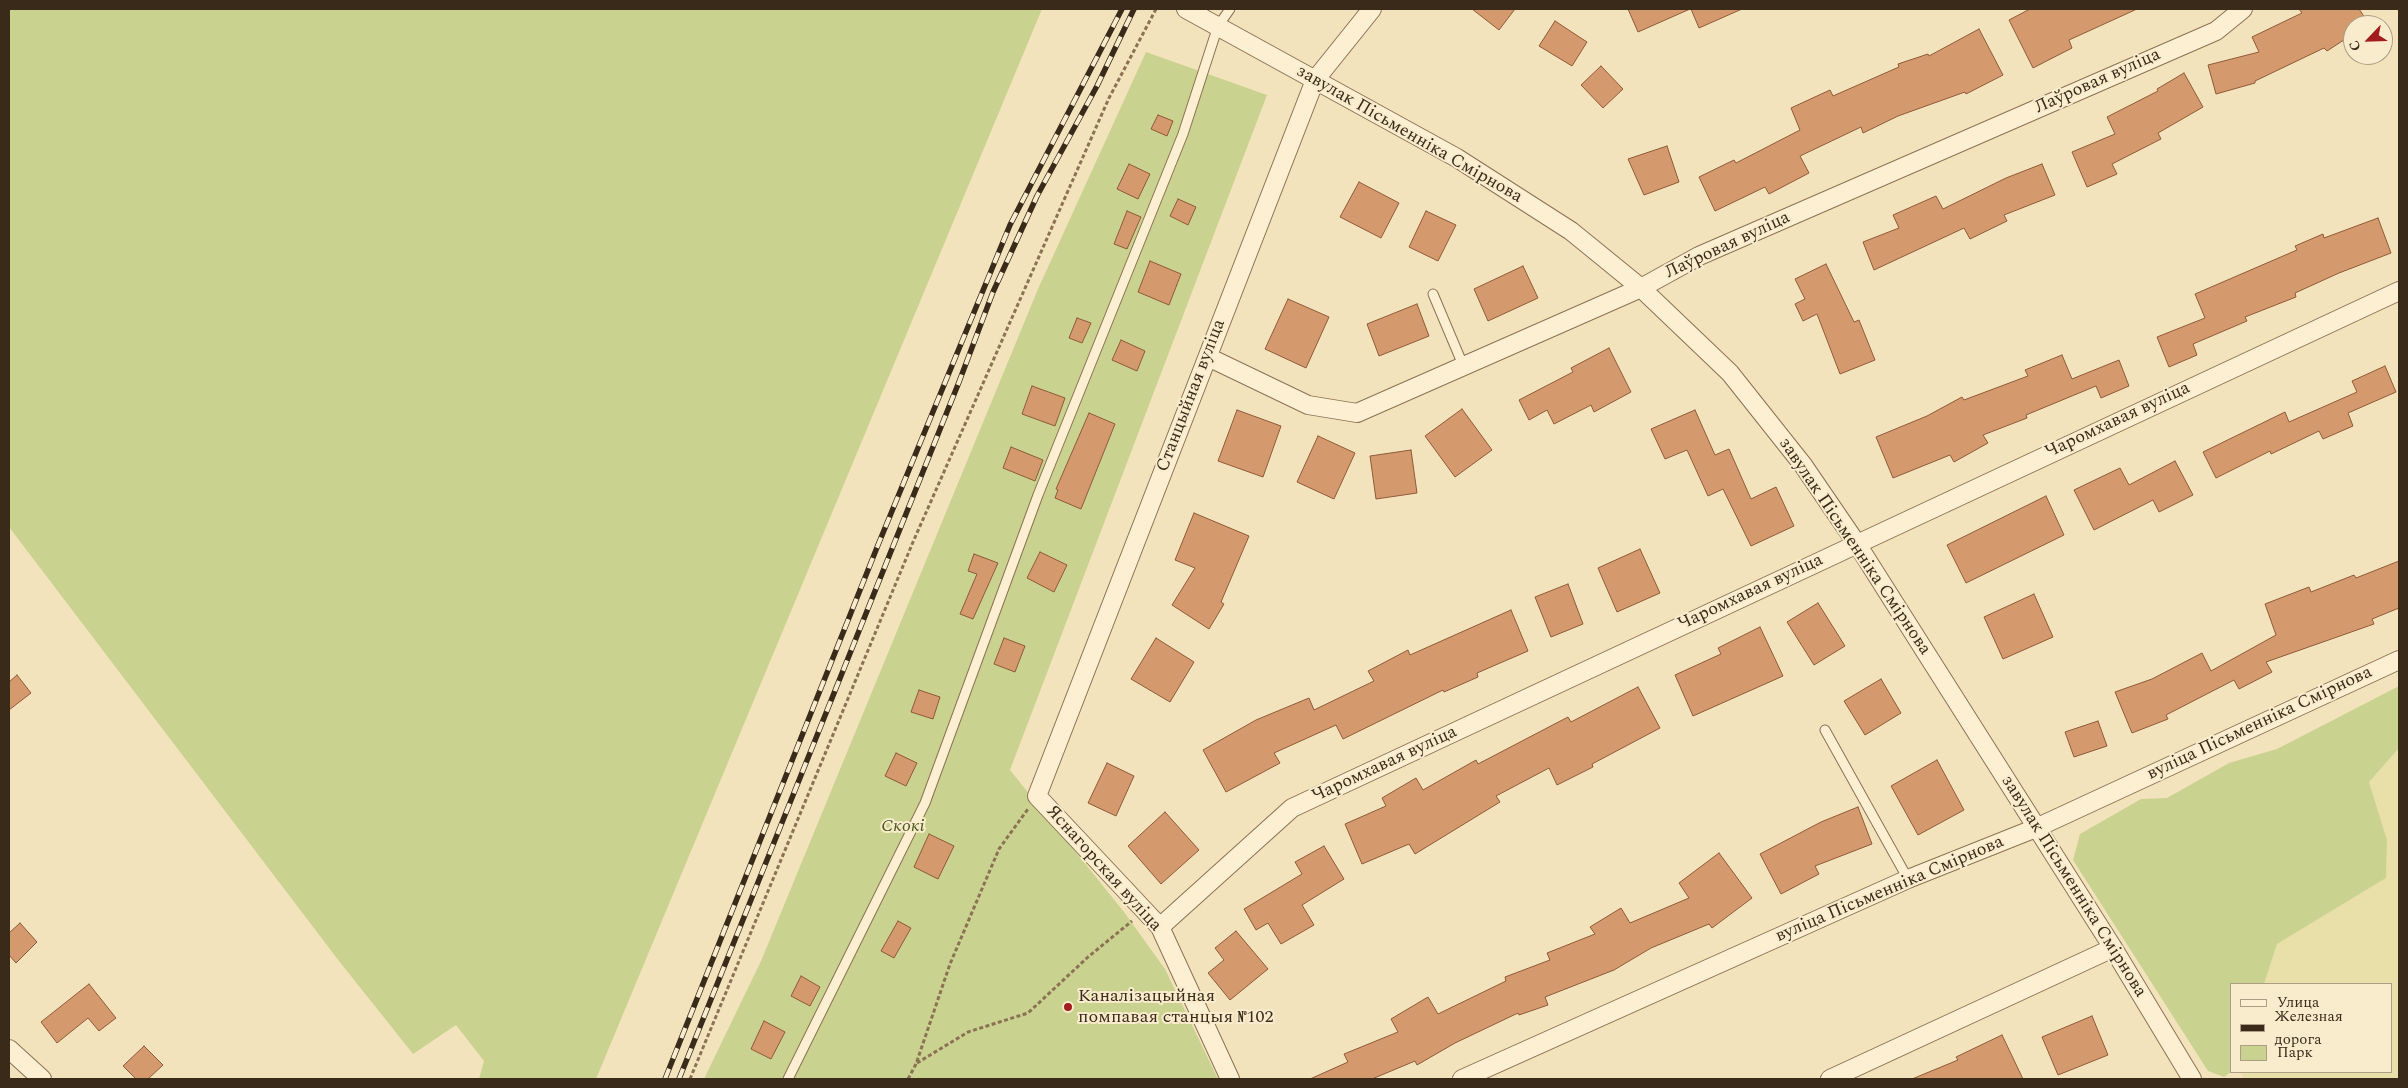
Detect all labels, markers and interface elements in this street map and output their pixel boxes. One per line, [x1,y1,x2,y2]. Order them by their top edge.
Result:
north arrow [2343,15,2393,65]
text: С [2343,37,2366,55]
street label: Лаўровая вуліца [2032,45,2164,119]
street label: завулак Пісьменніка Смірнова [1292,61,1526,209]
street label: Лаўровая вуліца [1662,208,1794,284]
street label: Станцыйная вуліца [1153,317,1231,475]
street label: Чаромхавая вуліца [2042,378,2194,464]
street label: завулак Пісьменніка Смірнова [1773,434,1935,660]
street label: Чаромхавая вуліца [1675,550,1827,636]
street label: вуліца Пісьменніка Смірнова [2144,662,2376,786]
street label: Чаромхавая вуліца [1309,722,1461,808]
street label: завулак Пісьменніка Смірнова [1996,772,2150,1002]
street label: Яснагорская вуліца [1041,801,1165,937]
park label: Скокі [881,816,925,838]
street label: вуліца Пісьменніка Смірнова [1773,832,2007,948]
legend [2230,983,2393,1073]
place label: Каналізацыйная помпавая станцыя №102 [1078,986,1274,1028]
text: Улица [2277,991,2319,1014]
marker: Каналізацыйная помпавая станцыя №102 [1062,1001,1074,1013]
text: Железная дорога [2275,1005,2343,1051]
text: Парк [2277,1041,2313,1064]

